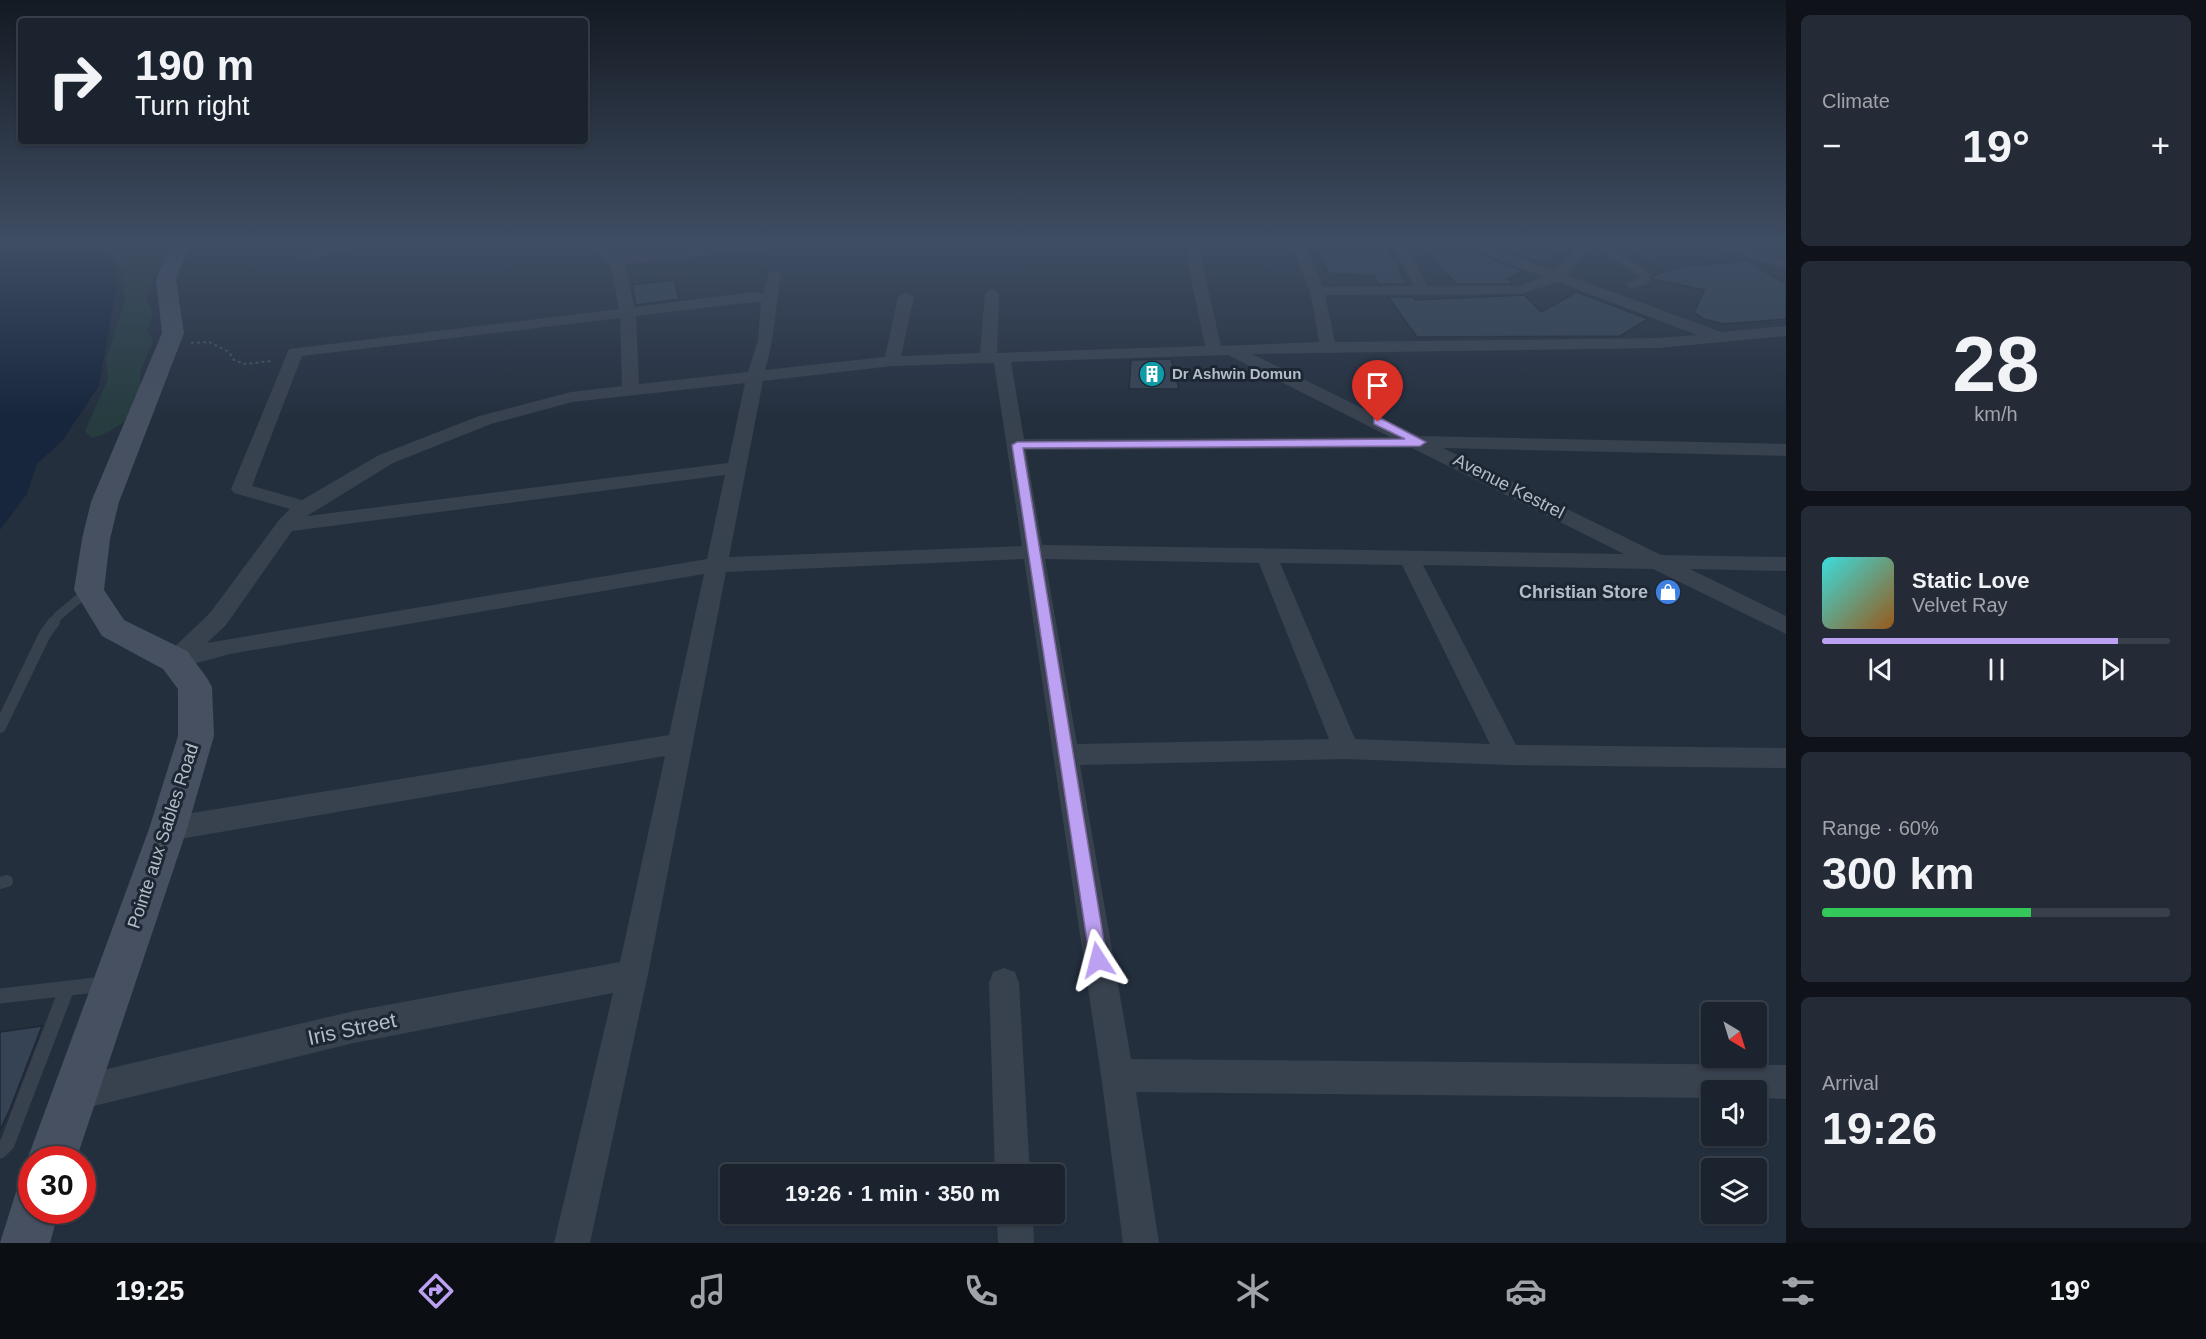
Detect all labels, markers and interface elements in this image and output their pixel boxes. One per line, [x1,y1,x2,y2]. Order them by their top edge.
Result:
icon: right [36,42,114,120]
text: 190 m [135,42,254,89]
text: Climate [1822,90,1890,112]
text: Turn right [135,91,250,121]
text: 19° [1962,121,2030,172]
text: − [1822,127,1841,164]
text: + [2151,127,2170,164]
text: 28 [1953,320,2039,408]
building icon: Dr Ashwin Domun [1137,359,1167,389]
pin [1352,360,1403,422]
place label: Dr Ashwin Domun [1172,365,1301,382]
icon: arrive [1361,369,1394,402]
text: km/h [1974,403,2018,425]
street label: Avenue Kestrel [1450,449,1568,523]
text: Static Love [1912,568,2029,593]
shop icon: Christian Store [1653,577,1683,607]
place label: Christian Store [1519,582,1648,602]
text: Velvet Ray [1912,594,2008,616]
icon: previous [1864,653,1897,686]
icon: pause [1980,653,2013,686]
icon: next [2096,653,2129,686]
street label: Pointe aux Sables Road [124,741,202,931]
text: Range · 60% [1822,817,1939,839]
text: 300 km [1822,848,1975,899]
position arrow [1066,928,1130,992]
north arrow [1701,1002,1767,1068]
map controls [1701,1002,1767,1224]
street label: Iris Street [306,1008,398,1049]
text: Arrival [1822,1072,1879,1094]
button: sound [1701,1080,1767,1146]
text: 19:26 [1822,1103,1937,1154]
speed limit sign: 30 [18,1146,96,1224]
button: layers [1701,1158,1767,1224]
text: 19:26 · 1 min · 350 m [785,1181,1000,1206]
icon: directions [415,1270,457,1312]
icon: music [687,1270,729,1312]
icon: phone [960,1270,1002,1312]
icon: climate [1232,1270,1274,1312]
icon: car [1505,1270,1547,1312]
icon: filters [1777,1270,1819,1312]
text: 19:25 [115,1276,184,1306]
text: 19° [2050,1276,2091,1306]

